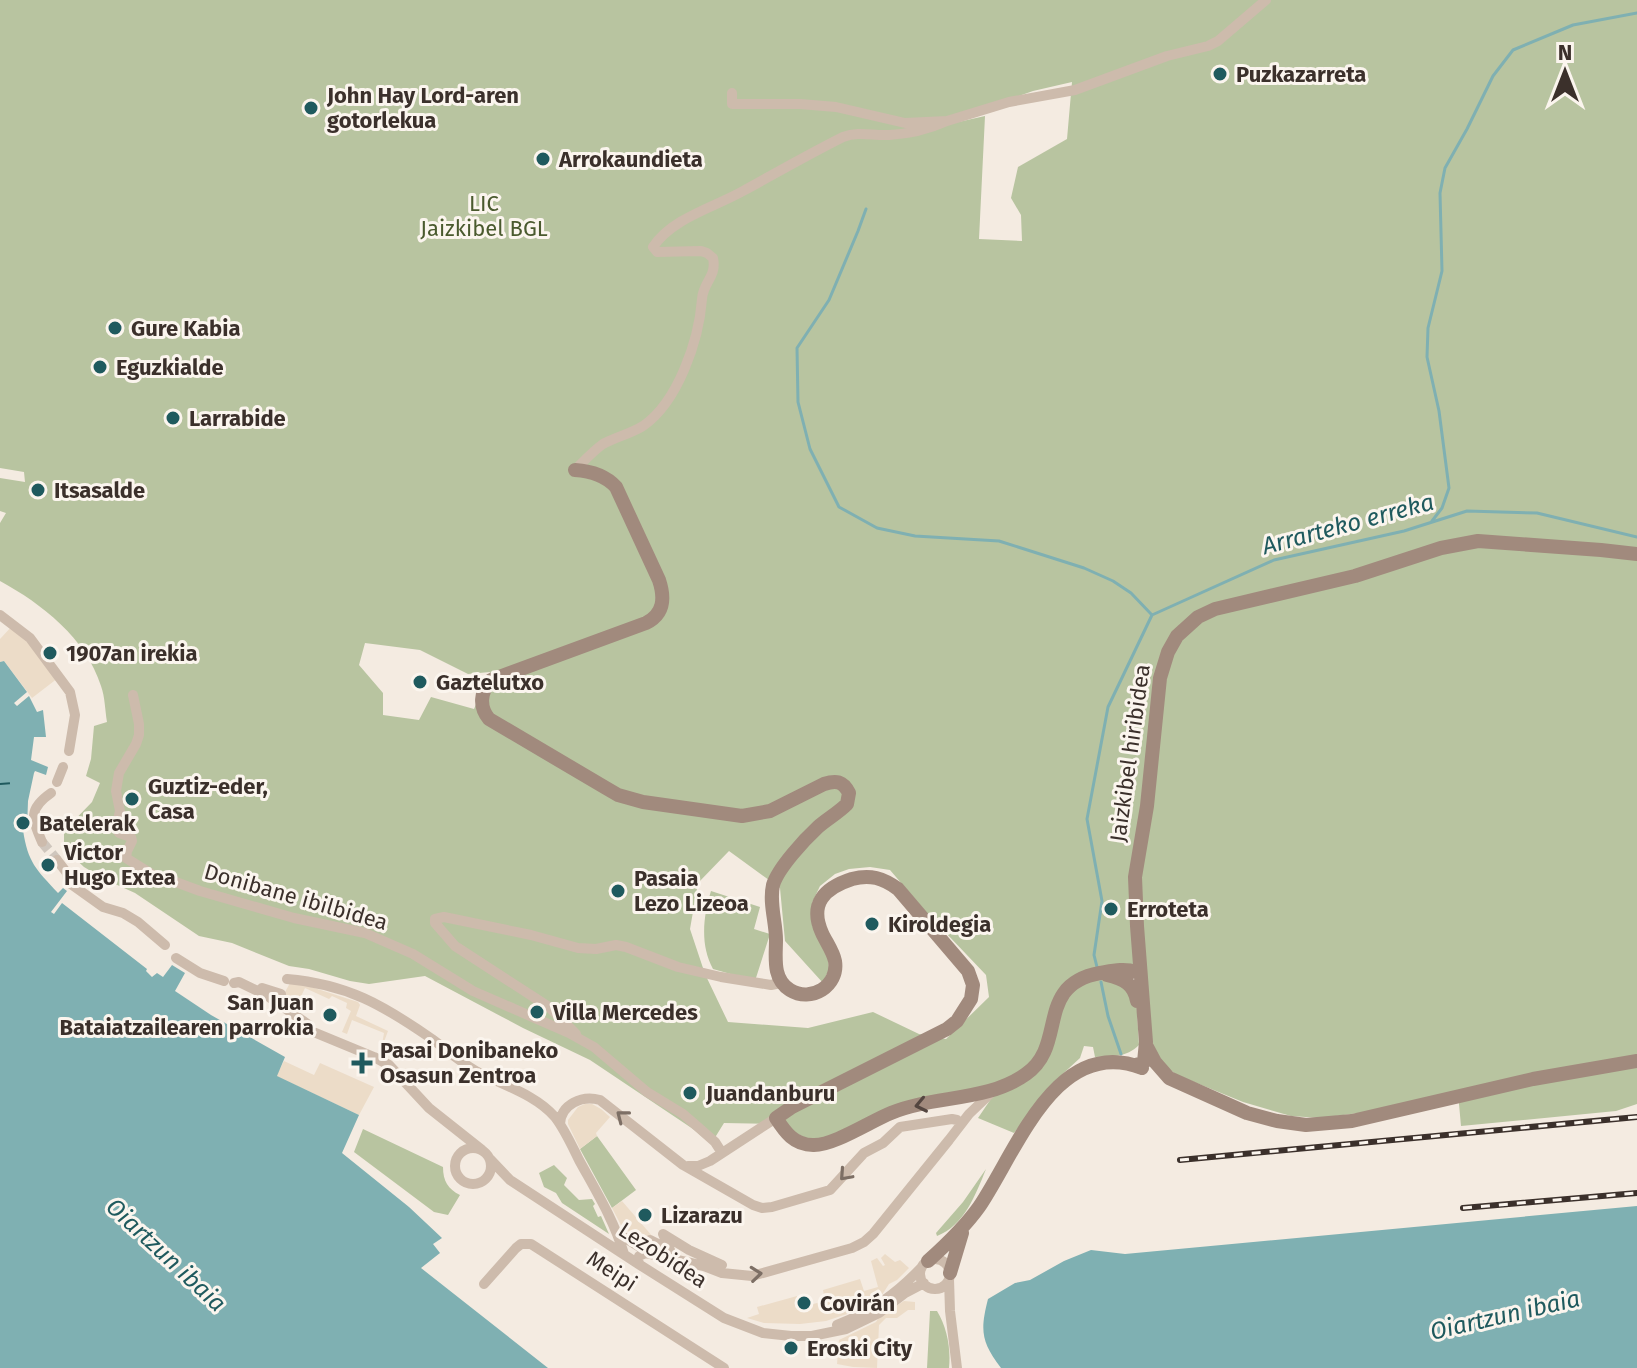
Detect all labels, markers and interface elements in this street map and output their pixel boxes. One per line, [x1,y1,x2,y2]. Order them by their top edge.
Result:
north arrow [1525,32,1605,112]
text: N [1558,39,1572,66]
place label: Puzkazarreta [1236,61,1366,88]
marker: Puzkazarreta [1211,65,1229,83]
place label: John Hay Lord-aren gotorlekua [326,82,519,134]
marker: John Hay Lord-aren gotorlekua [302,99,320,117]
place label: Arrokaundieta [558,146,703,173]
marker: Arrokaundieta [534,150,552,168]
park label: LIC Jaizkibel BGL [420,190,548,242]
place label: Gure Kabia [131,315,240,342]
marker: Gure Kabia [106,319,124,337]
place label: Eguzkialde [116,354,224,381]
marker: Eguzkialde [91,358,109,376]
place label: Larrabide [189,405,286,432]
marker: Larrabide [164,409,182,427]
place label: Itsasalde [54,477,145,504]
marker: Itsasalde [29,481,47,499]
water label: Arrarteko erreka [1258,488,1437,561]
place label: 1907an irekia [66,640,197,667]
marker: 1907an irekia [41,644,59,662]
street label: Jaizkibel hiribidea [1104,662,1156,844]
place label: Gaztelutxo [436,669,544,696]
marker: Gaztelutxo [411,673,429,691]
place label: Guztiz-eder, Casa [148,773,268,825]
marker: Guztiz-eder, Casa [123,790,141,808]
place label: Batelerak [39,810,137,837]
marker: Batelerak [14,814,32,832]
place label: Victor Hugo Extea [63,839,176,891]
marker: Victor Hugo Extea [39,856,57,874]
street label: Donibane ibilbidea [201,858,391,936]
place label: Pasaia Lezo Lizeoa [634,865,749,917]
marker: Pasaia Lezo Lizeoa [609,882,627,900]
place label: Erroteta [1127,896,1209,923]
marker: Erroteta [1102,900,1120,918]
place label: Kiroldegia [888,911,991,938]
marker: Kiroldegia [863,915,881,933]
place label: San Juan Bataiatzailearen parrokia [59,989,314,1041]
place label: Villa Mercedes [552,999,698,1026]
marker: Villa Mercedes [528,1003,546,1021]
marker: San Juan Bataiatzailearen parrokia [321,1006,339,1024]
place label: Pasai Donibaneko Osasun Zentroa [380,1037,559,1089]
marker: Pasai Donibaneko Osasun Zentroa [351,1052,373,1074]
place label: Juandanburu [705,1080,835,1107]
marker: Juandanburu [681,1084,699,1102]
one-way arrow [915,1096,928,1113]
one-way arrow [616,1112,631,1126]
one-way arrow [840,1166,854,1181]
water label: Oiartzun ibaia [100,1193,232,1317]
place label: Lizarazu [661,1202,743,1229]
marker: Lizarazu [636,1206,654,1224]
street label: Lezobidea [613,1216,713,1294]
street label: Meipi [582,1245,642,1297]
one-way arrow [750,1265,763,1282]
water label: Oiartzun ibaia [1427,1284,1583,1346]
place label: Covirán [820,1290,895,1317]
marker: Covirán [795,1294,813,1312]
place label: Eroski City [807,1335,913,1362]
marker: Eroski City [782,1339,800,1357]

